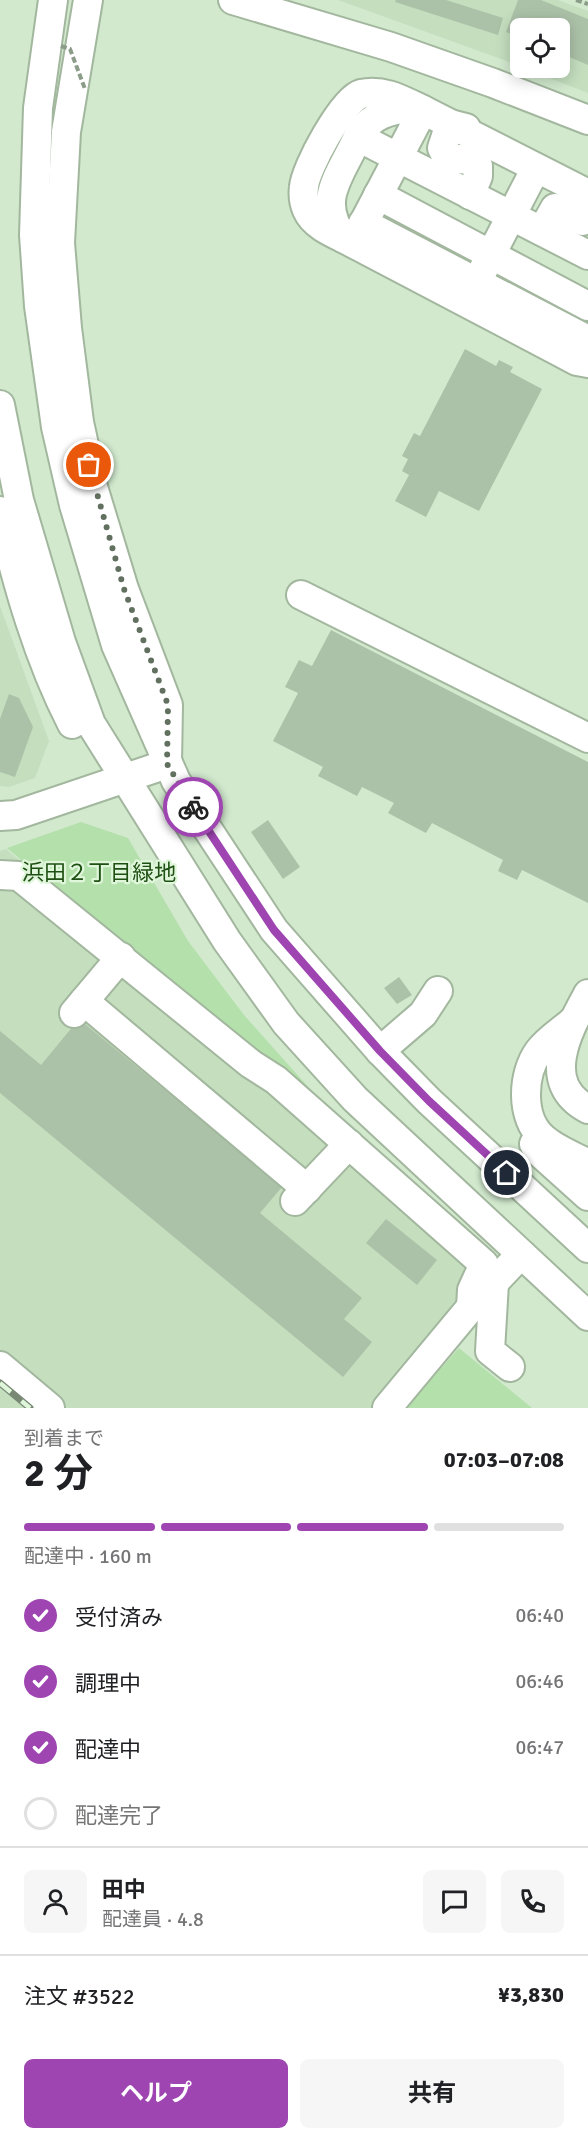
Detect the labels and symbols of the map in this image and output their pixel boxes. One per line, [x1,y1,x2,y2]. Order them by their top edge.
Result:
pin [63,439,114,490]
courier [163,777,223,837]
park label: 浜田２丁目緑地 [22,859,176,886]
pin [481,1147,532,1198]

